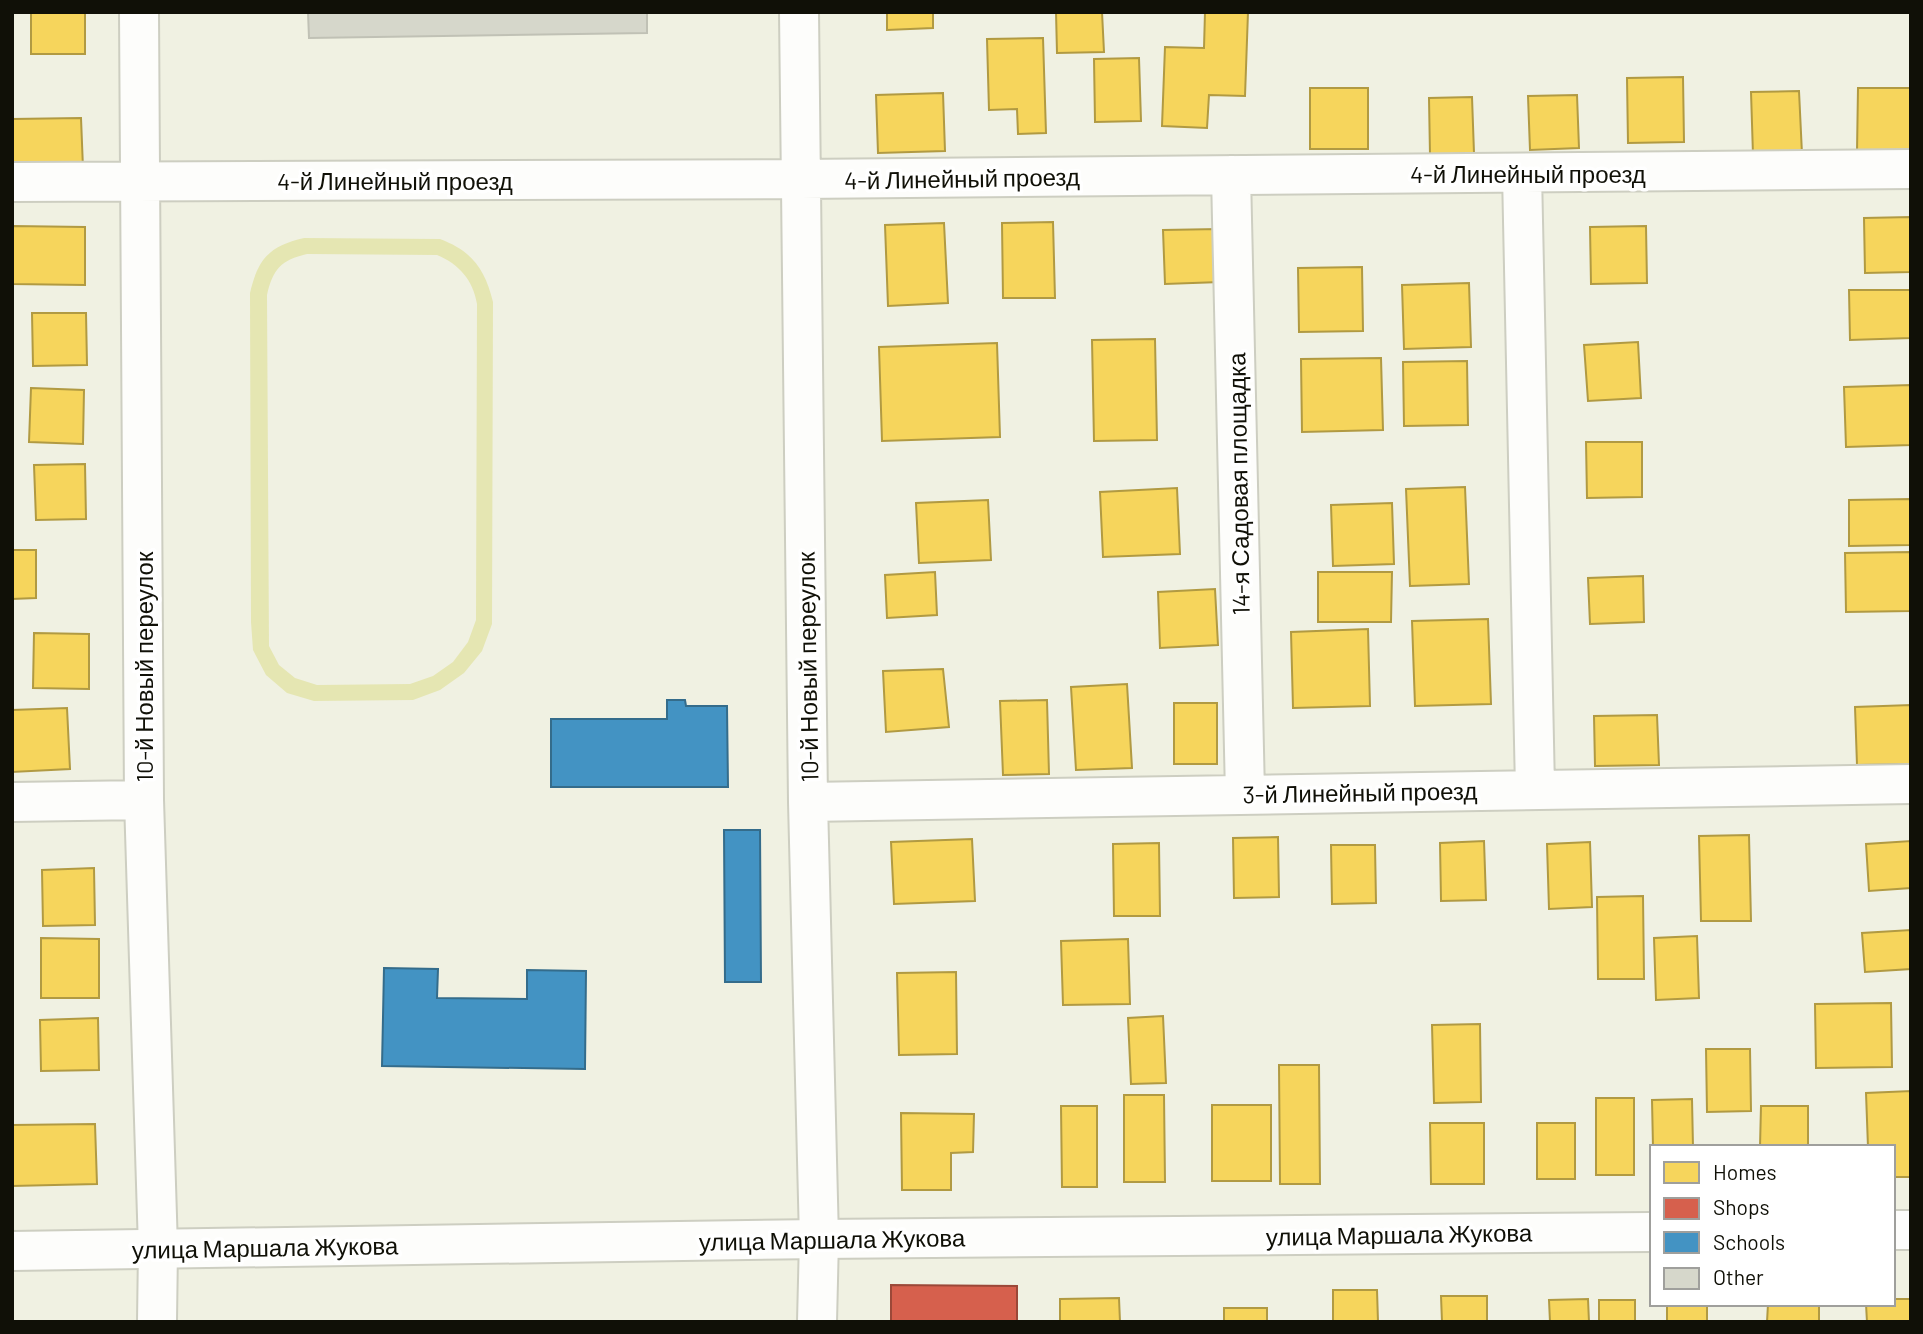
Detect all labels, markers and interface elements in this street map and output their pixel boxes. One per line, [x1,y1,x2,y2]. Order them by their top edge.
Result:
street label: 4-й Линейный проезд [1410,159,1646,188]
street label: 4-й Линейный проезд [844,161,1080,195]
street label: 4-й Линейный проезд [277,166,513,195]
street label: 14-я Садовая площадка [1221,352,1255,616]
street label: 10-й Новый переулок [129,551,158,782]
street label: 10-й Новый переулок [790,551,824,783]
street label: 3-й Линейный проезд [1242,775,1478,809]
legend [1650,1145,1895,1306]
text: Homes [1713,1159,1777,1184]
text: Shops [1713,1194,1770,1219]
street label: улица Маршала Жукова [1266,1217,1533,1251]
street label: улица Маршала Жукова [699,1222,966,1256]
text: Schools [1713,1229,1785,1254]
street label: улица Маршала Жукова [132,1230,399,1264]
text: Other [1713,1264,1764,1289]

